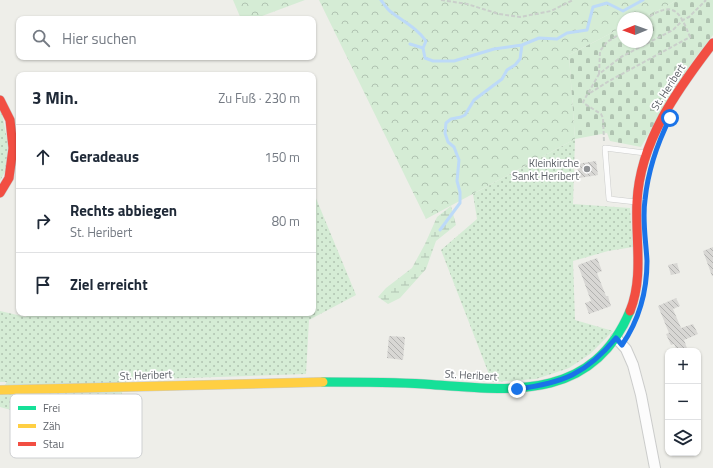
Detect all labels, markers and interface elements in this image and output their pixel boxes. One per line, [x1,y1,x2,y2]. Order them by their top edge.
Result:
north arrow [617,12,653,48]
search box [16,16,316,60]
icon: search [30,27,52,49]
text: Hier suchen [62,27,137,50]
street label: St. Heribert [647,60,689,113]
text: 3 Min. [32,85,78,111]
text: Zu Fuß · 230 m [218,88,300,108]
route start [661,109,679,127]
text: Geradeaus [70,145,139,168]
icon: ahead [32,146,54,168]
text: 150 m [264,147,300,167]
place label: Kleinkirche Sankt Heribert [512,155,579,184]
marker: Kleinkirche Sankt Heribert [582,164,592,174]
text: Rechts abbiegen [70,199,177,222]
icon: right [32,210,54,232]
text: 80 m [272,211,300,231]
text: St. Heribert [70,222,132,242]
text: Ziel erreicht [70,273,148,296]
icon: arrive [32,274,54,296]
map controls [665,348,701,456]
button: + [665,348,701,384]
street label: St. Heribert [119,366,173,384]
street label: St. Heribert [444,366,498,384]
route end [508,380,526,398]
button: − [665,384,701,420]
legend [10,394,142,458]
text: Frei [43,400,60,416]
text: Zäh [43,418,60,434]
button: layers [665,420,701,456]
text: Stau [43,436,64,452]

